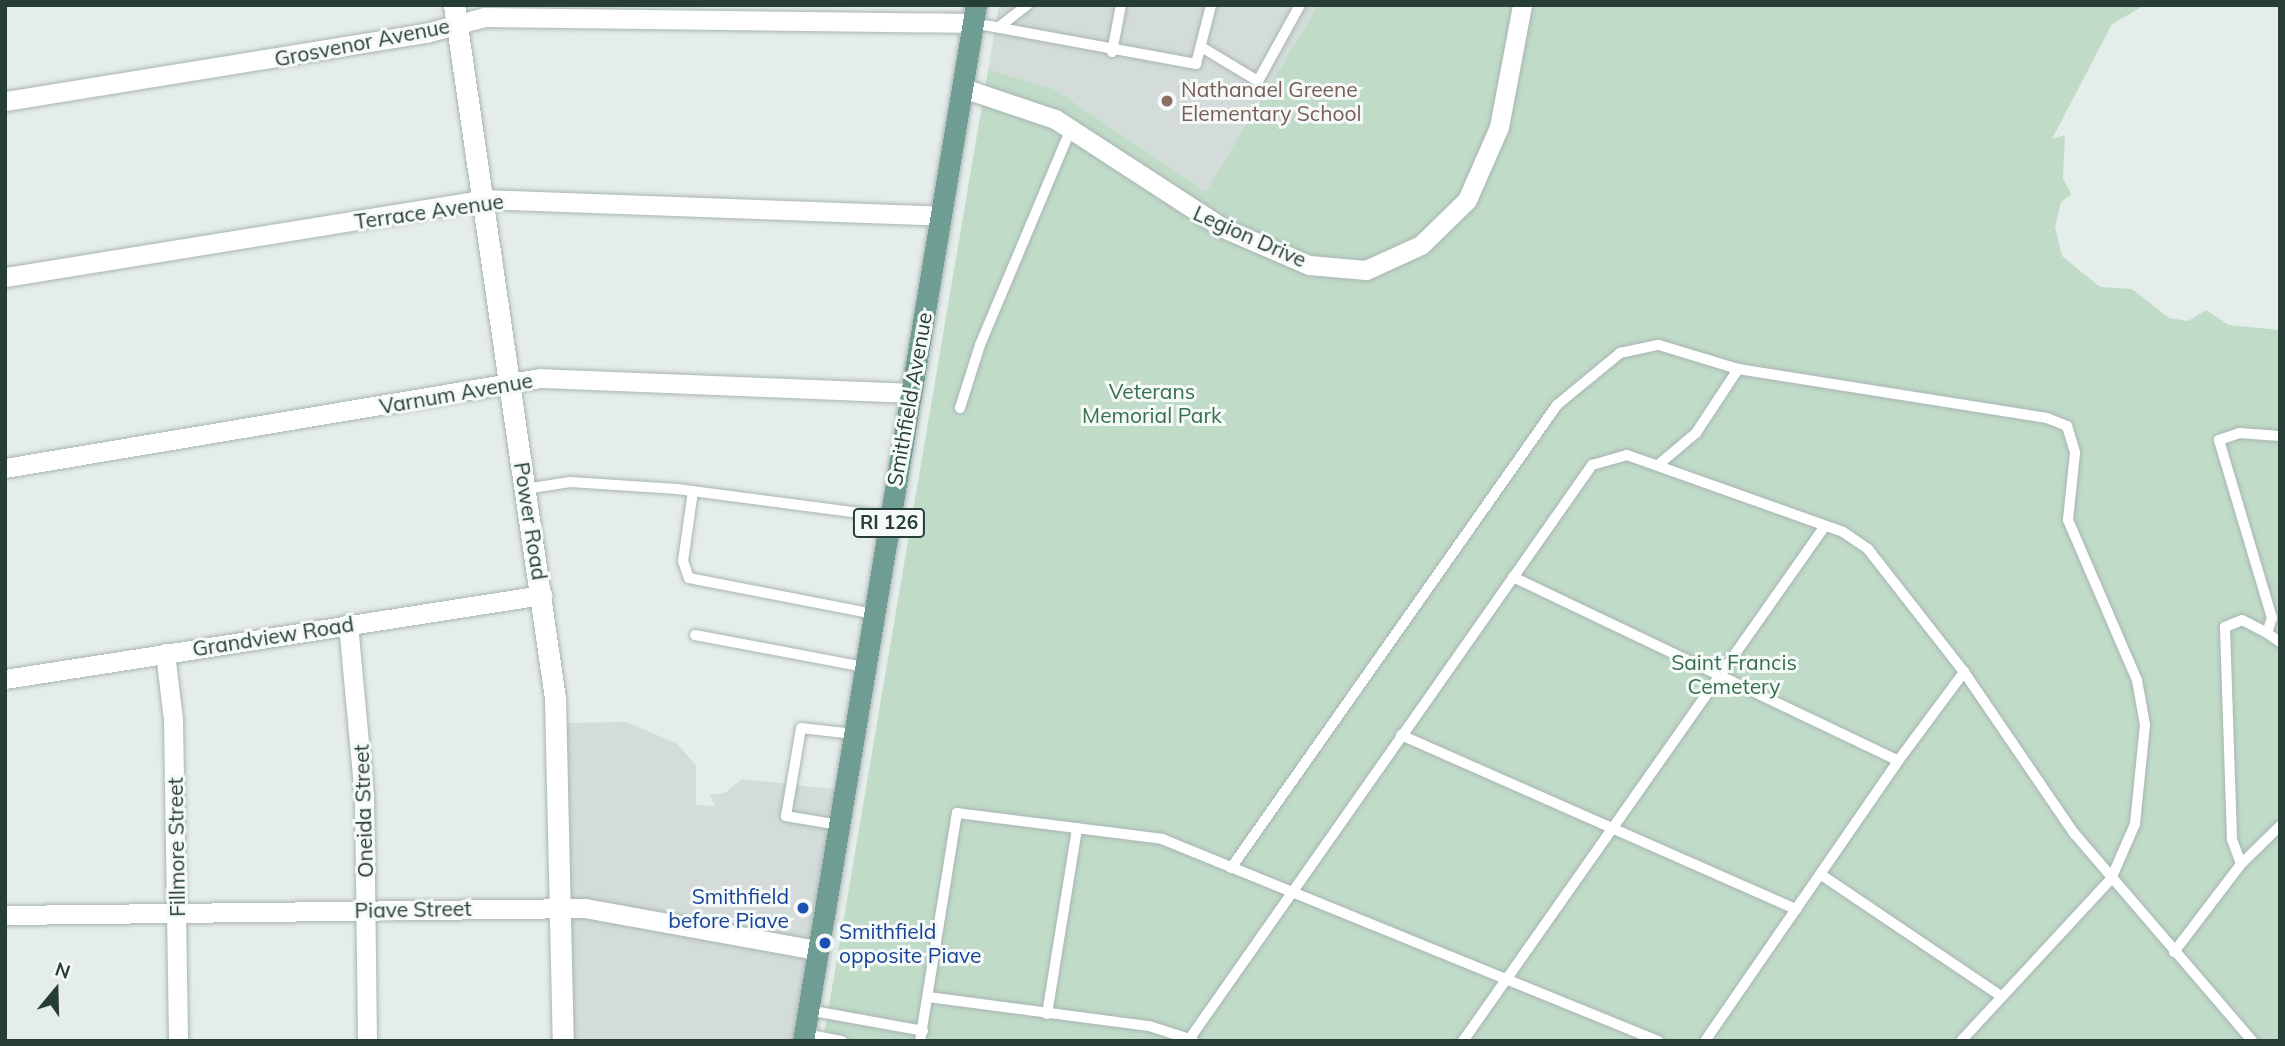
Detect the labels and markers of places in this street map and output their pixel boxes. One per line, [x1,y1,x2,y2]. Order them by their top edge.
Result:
place label: Nathanael Greene Elementary School [1181,76,1362,126]
marker: Nathanael Greene Elementary School [1159,93,1175,109]
place label: Smithfield before Piave [668,883,789,933]
marker: Smithfield before Piave [795,900,811,916]
place label: Smithfield opposite Piave [839,918,981,968]
marker: Smithfield opposite Piave [817,935,833,951]

